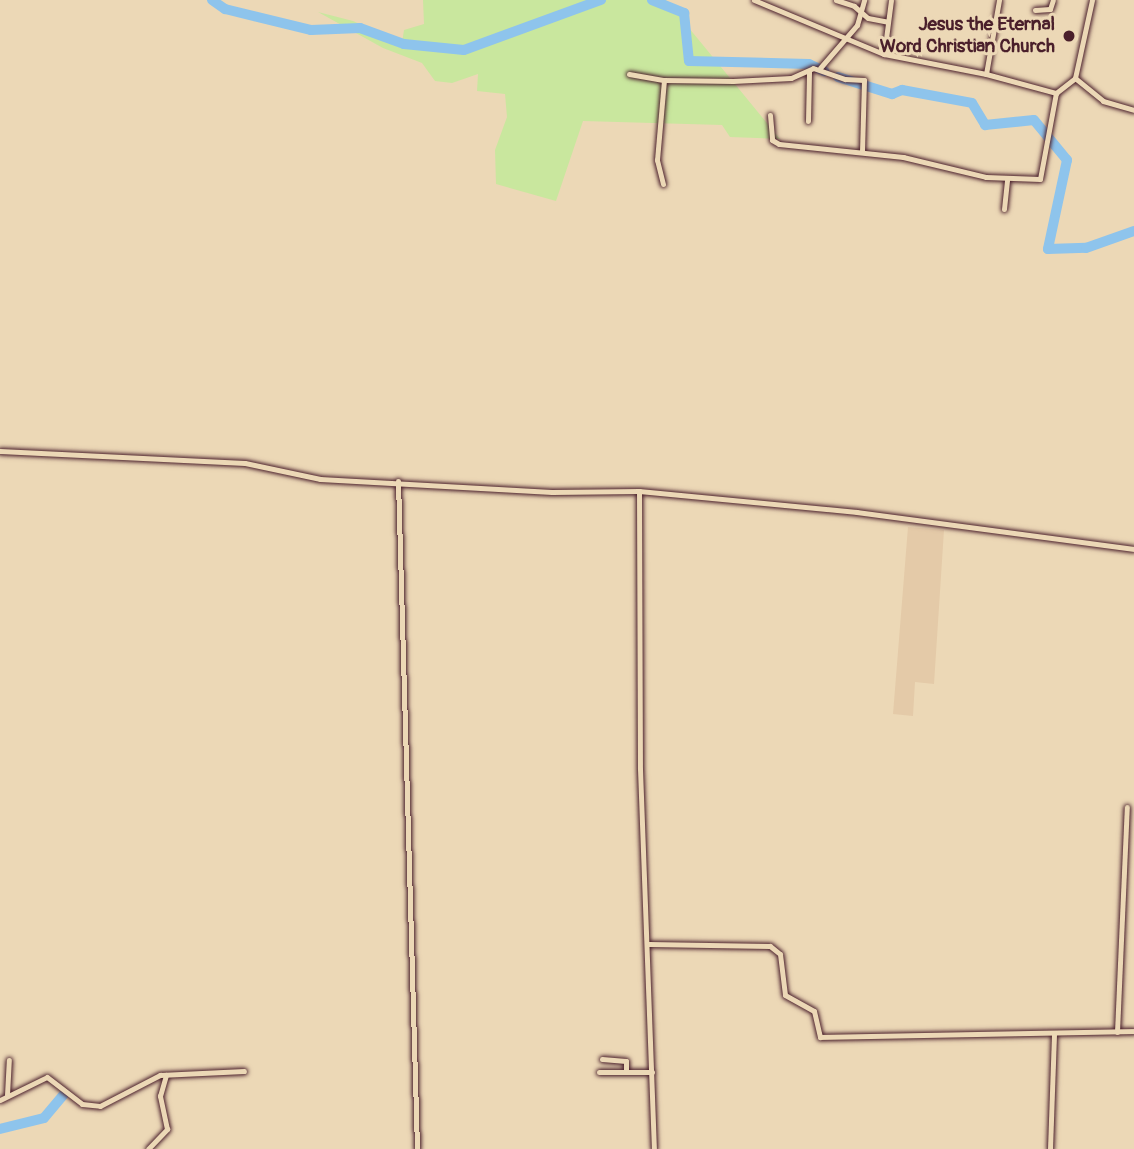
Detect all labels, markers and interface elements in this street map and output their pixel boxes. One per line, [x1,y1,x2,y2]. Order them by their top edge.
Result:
place label: Jesus the Eternal Word Christian Church [880,14,1055,58]
marker: Jesus the Eternal Word Christian Church [1061,28,1077,44]

